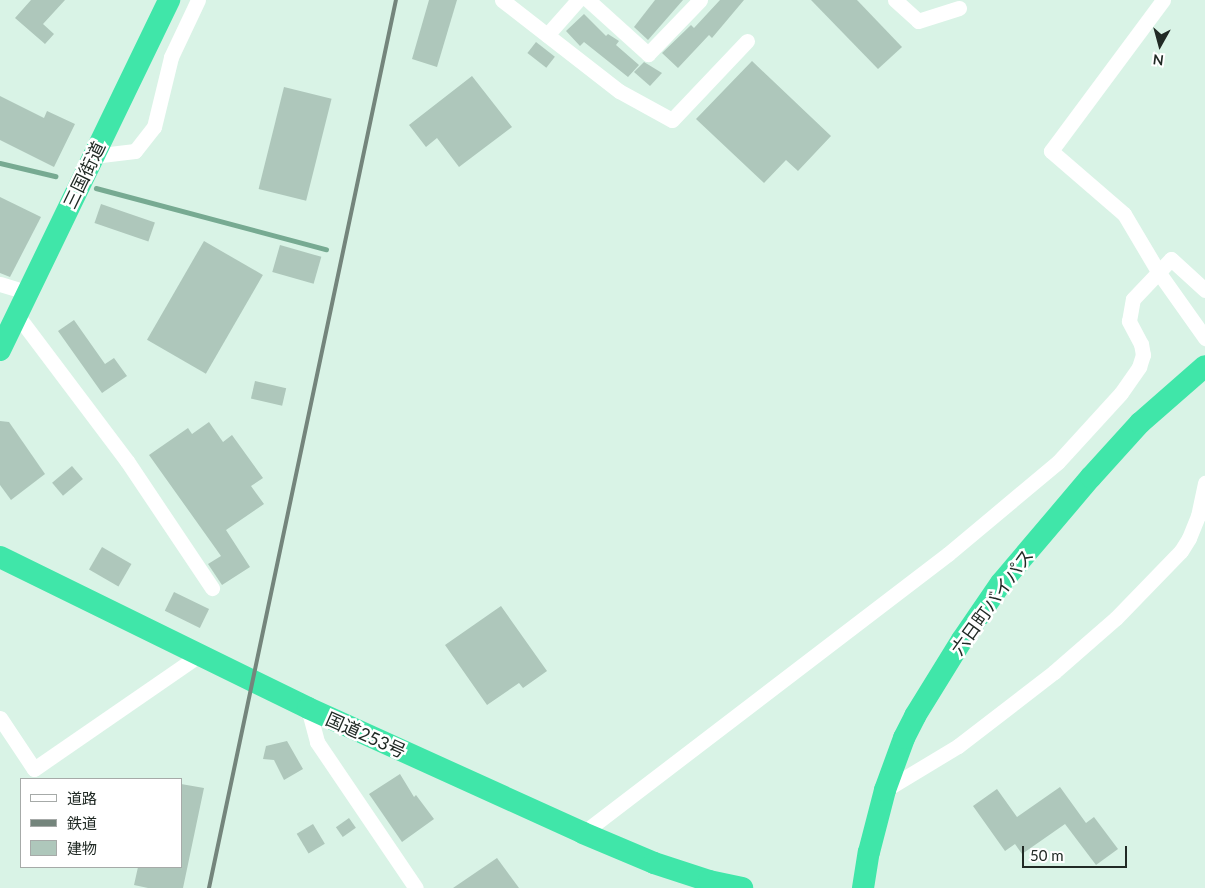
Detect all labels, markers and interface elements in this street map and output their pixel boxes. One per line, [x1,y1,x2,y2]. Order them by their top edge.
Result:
north arrow [1135,20,1185,70]
text: N [1152,51,1165,69]
street label: 三国街道 [59,138,109,212]
street label: 六日町バイパス [946,545,1038,659]
street label: 国道253号 [323,708,409,762]
legend [20,778,182,868]
text: 道路 [67,789,97,807]
text: 鉄道 [67,814,97,832]
scale bar [1025,836,1130,868]
text: 建物 [67,839,97,857]
text: 50 m [1030,846,1064,864]

